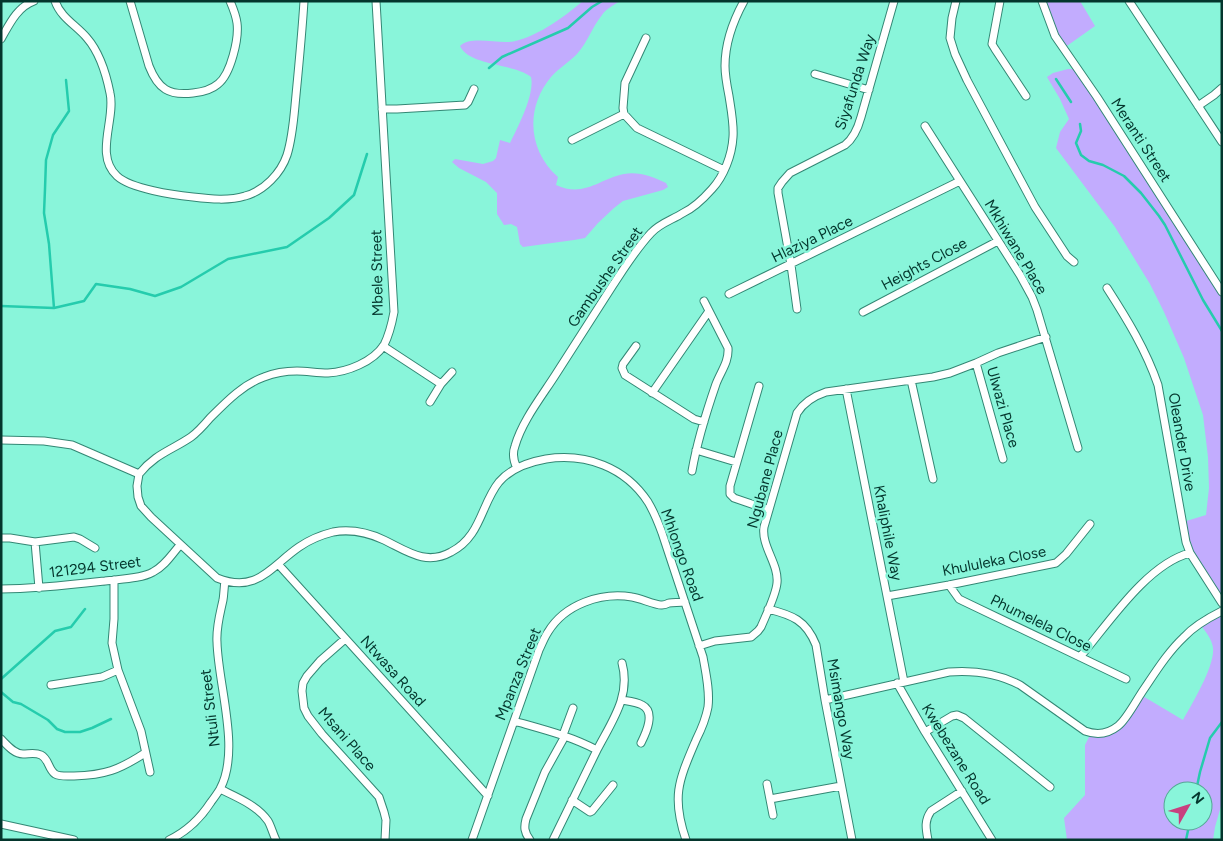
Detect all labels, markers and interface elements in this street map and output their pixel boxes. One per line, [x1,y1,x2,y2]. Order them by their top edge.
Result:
street label: Siyafunda Way [831,32,879,132]
street label: Meranti Street [1107,94,1175,186]
street label: Mkhiwane Place [981,196,1051,298]
street label: Hlaziya Place [768,212,856,266]
street label: Gambushe Street [564,223,646,331]
street label: Mbele Street [367,229,387,317]
street label: Heights Close [878,234,970,294]
street label: Ulwazi Place [983,364,1023,450]
street label: Oleander Drive [1164,391,1200,493]
street label: Ngubane Place [743,428,787,530]
street label: Khaliphile Way [870,484,906,582]
street label: Mhlongo Road [657,506,707,604]
street label: Khululeka Close [940,542,1048,580]
street label: 121294 Street [48,552,142,582]
street label: Phumelela Close [987,591,1095,655]
street label: Mpanza Street [491,625,545,723]
street label: Ntwasa Road [356,632,430,710]
street label: Msimango Way [823,657,859,761]
street label: Ntuli Street [196,668,224,748]
street label: Kwebezane Road [918,700,994,808]
street label: Msani Place [314,703,380,775]
north arrow [1163,781,1213,831]
text: N [1188,789,1208,808]

